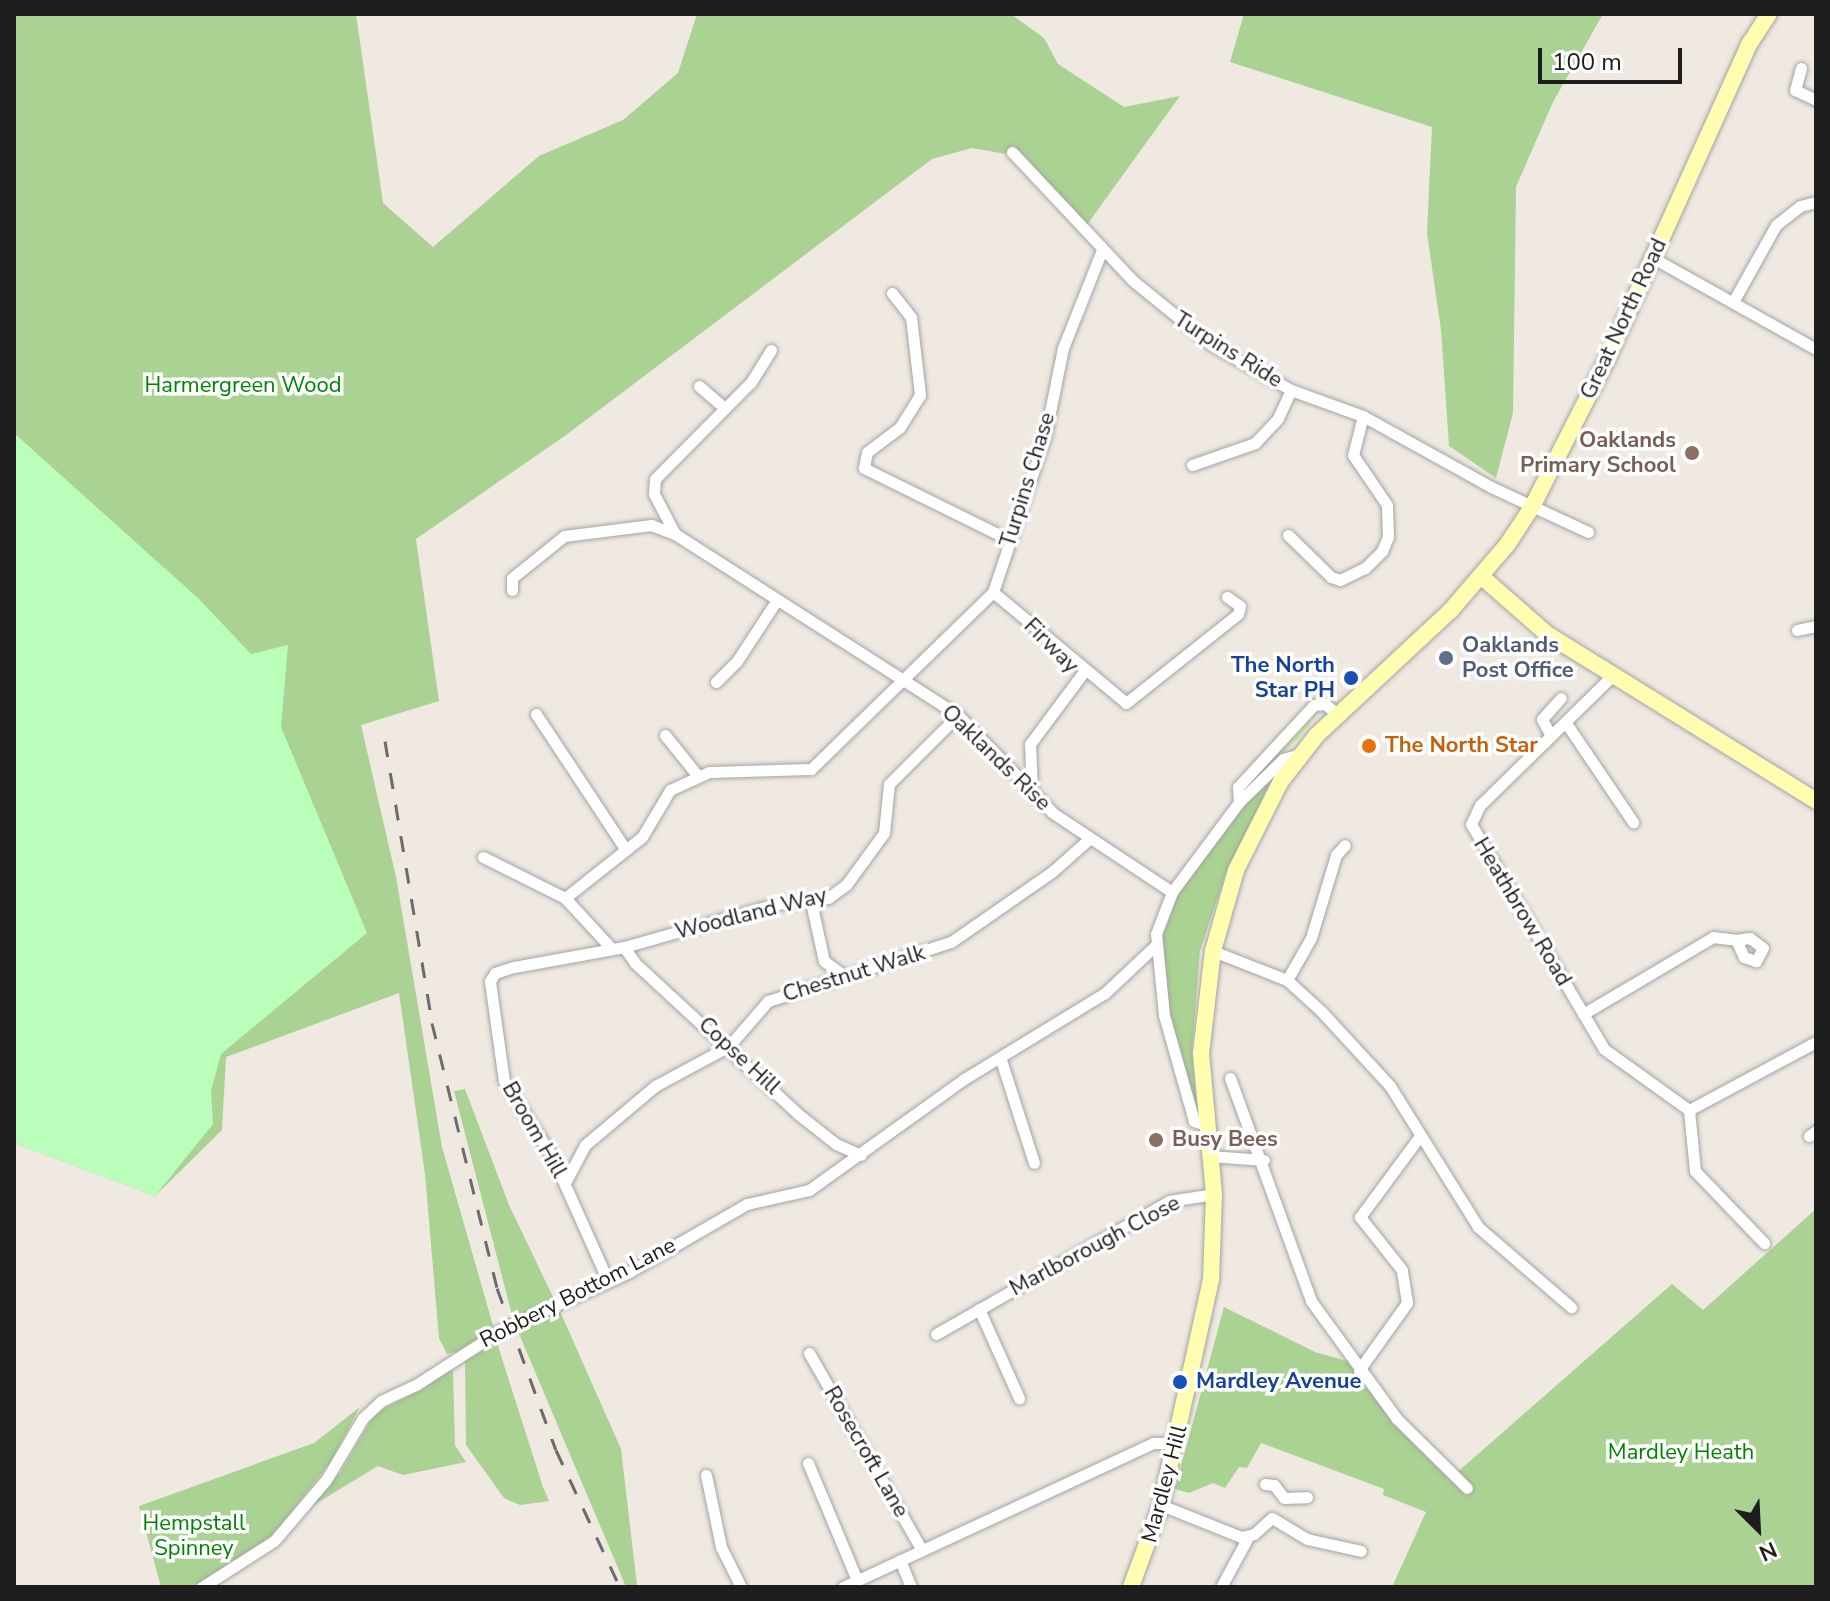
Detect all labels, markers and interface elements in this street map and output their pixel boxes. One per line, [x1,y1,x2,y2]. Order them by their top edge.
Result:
scale bar [1542,32,1686,82]
text: 100 m [1552,46,1622,78]
street label: Great North Road [1575,234,1673,404]
street label: Turpins Ride [1169,306,1287,394]
park label: Harmergreen Wood [145,373,341,399]
street label: Turpins Chase [995,409,1061,551]
place label: Oaklands Primary School [1520,427,1676,478]
marker: Oaklands Primary School [1683,444,1701,462]
street label: Firway [1018,613,1084,679]
place label: Oaklands Post Office [1462,632,1574,684]
marker: Oaklands Post Office [1437,649,1455,667]
place label: The North Star PH [1231,652,1335,704]
marker: The North Star PH [1342,669,1360,687]
street label: Oaklands Rise [936,699,1056,817]
place label: The North Star [1385,733,1538,759]
marker: The North Star [1360,737,1378,755]
street label: Heathbrow Road [1467,833,1577,991]
street label: Woodland Way [673,882,829,946]
street label: Chestnut Walk [780,940,928,1008]
street label: Copse Hill [693,1012,785,1100]
street label: Broom Hill [496,1077,572,1183]
place label: Busy Bees [1172,1127,1278,1153]
marker: Busy Bees [1147,1131,1165,1149]
street label: Marlborough Close [1005,1190,1185,1302]
street label: Robbery Bottom Lane [476,1232,680,1354]
place label: Mardley Avenue [1196,1369,1362,1395]
marker: Mardley Avenue [1171,1373,1189,1391]
street label: Rosecroft Lane [818,1382,914,1522]
street label: Mardley Hill [1137,1422,1193,1546]
park label: Mardley Heath [1608,1440,1754,1466]
north arrow [1718,1489,1798,1569]
park label: Hempstall Spinney [143,1510,245,1562]
text: N [1754,1534,1781,1568]

